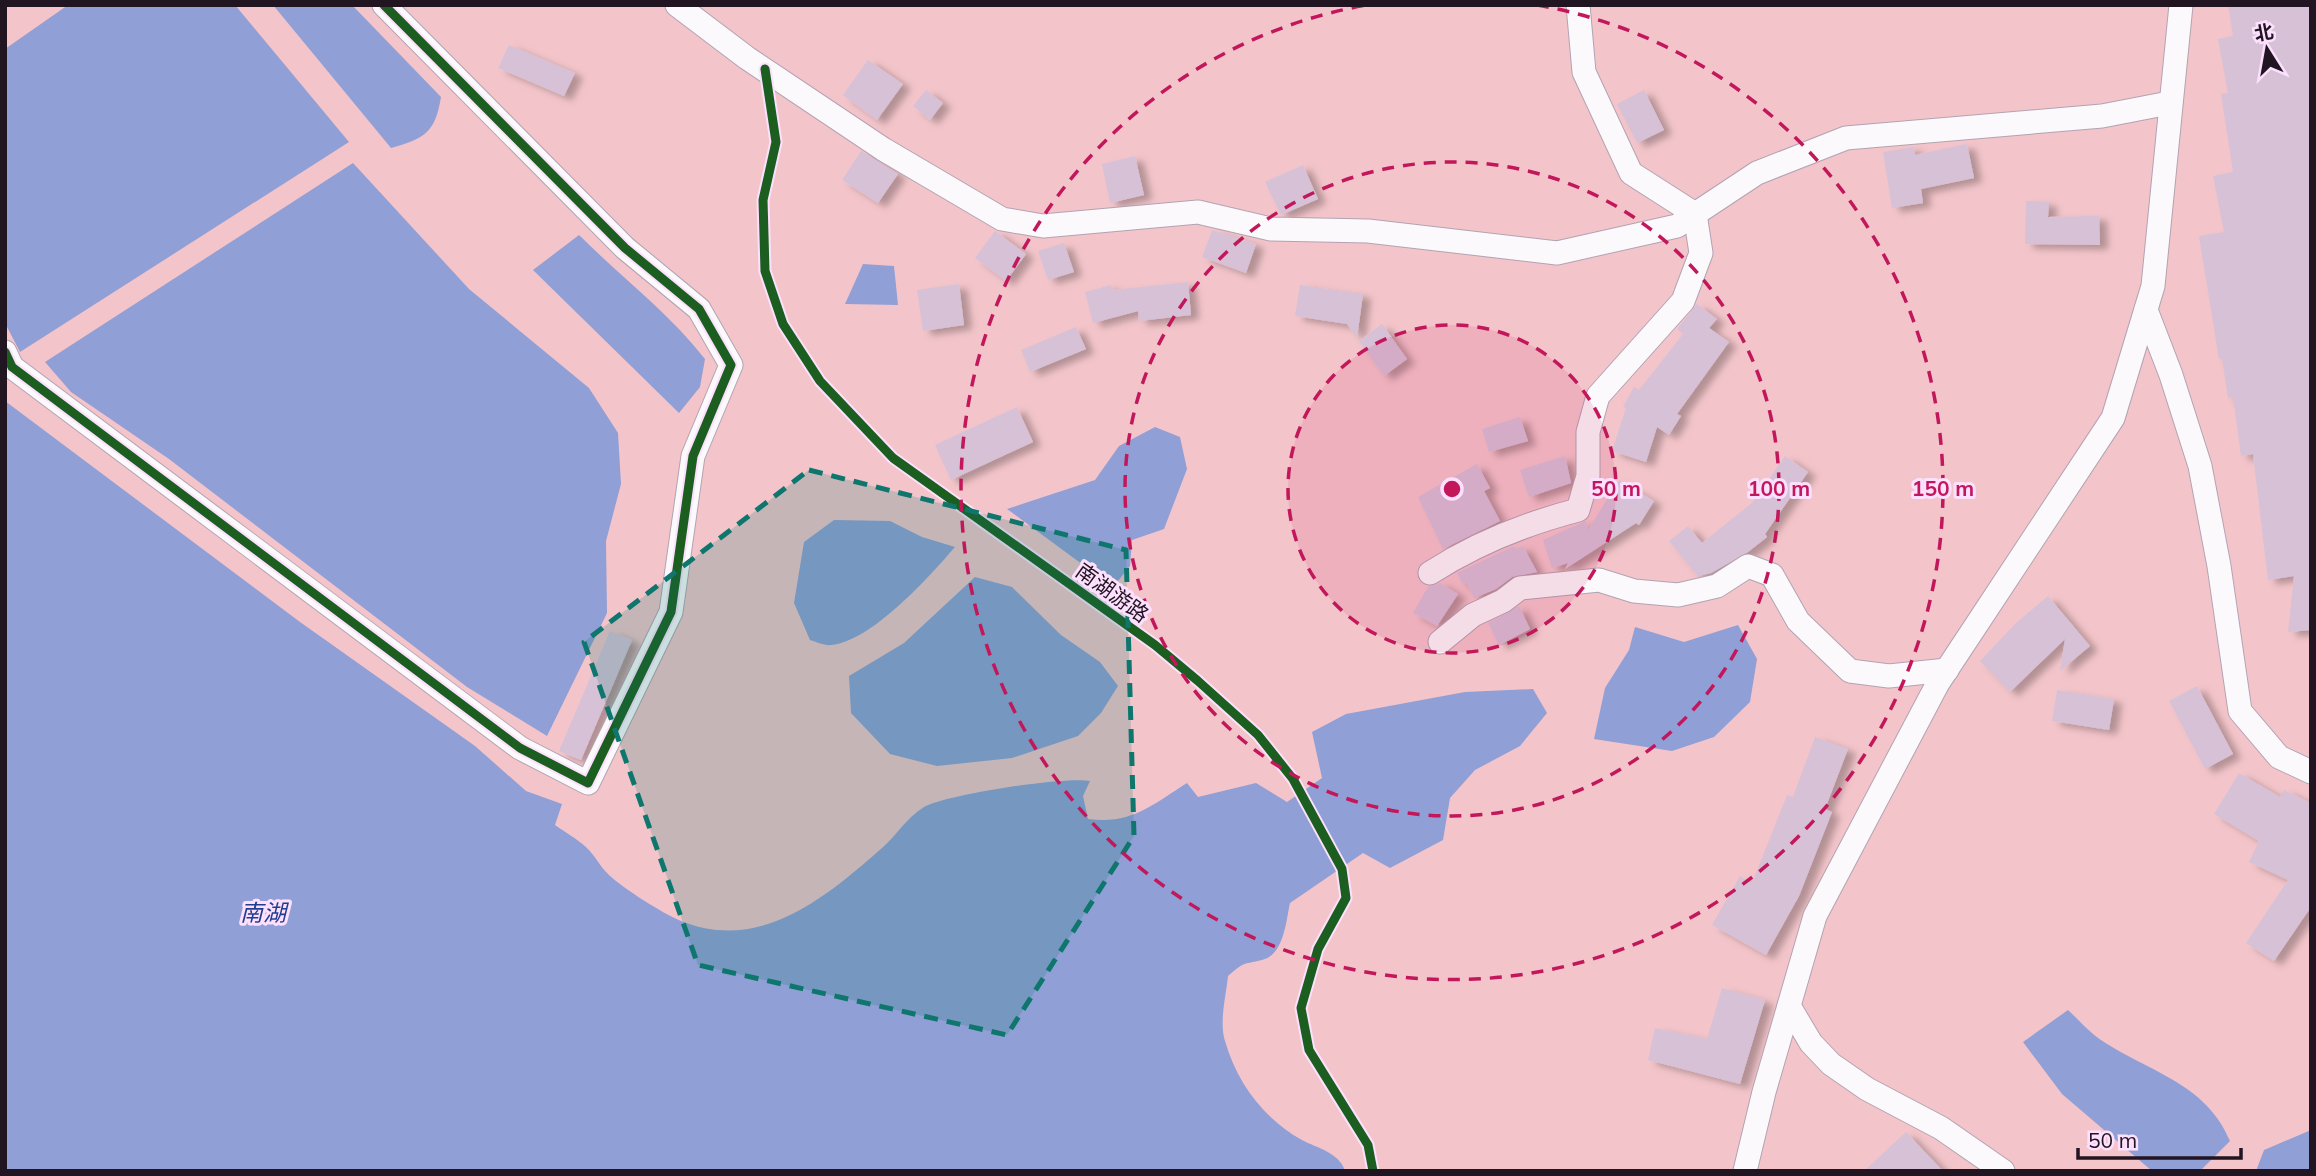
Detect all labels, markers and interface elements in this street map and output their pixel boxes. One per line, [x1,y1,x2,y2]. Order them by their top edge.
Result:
north arrow [2232,14,2302,84]
text: 北 [2252,19,2275,46]
text: 50 m [1591,475,1641,501]
text: 100 m [1748,475,1810,501]
text: 150 m [1912,475,1974,501]
centre of rings [1440,477,1464,501]
street label: 南湖游路 [1071,557,1154,627]
water label: 南湖 [240,898,289,927]
scale bar [2078,1116,2241,1160]
text: 50 m [2088,1127,2137,1153]

